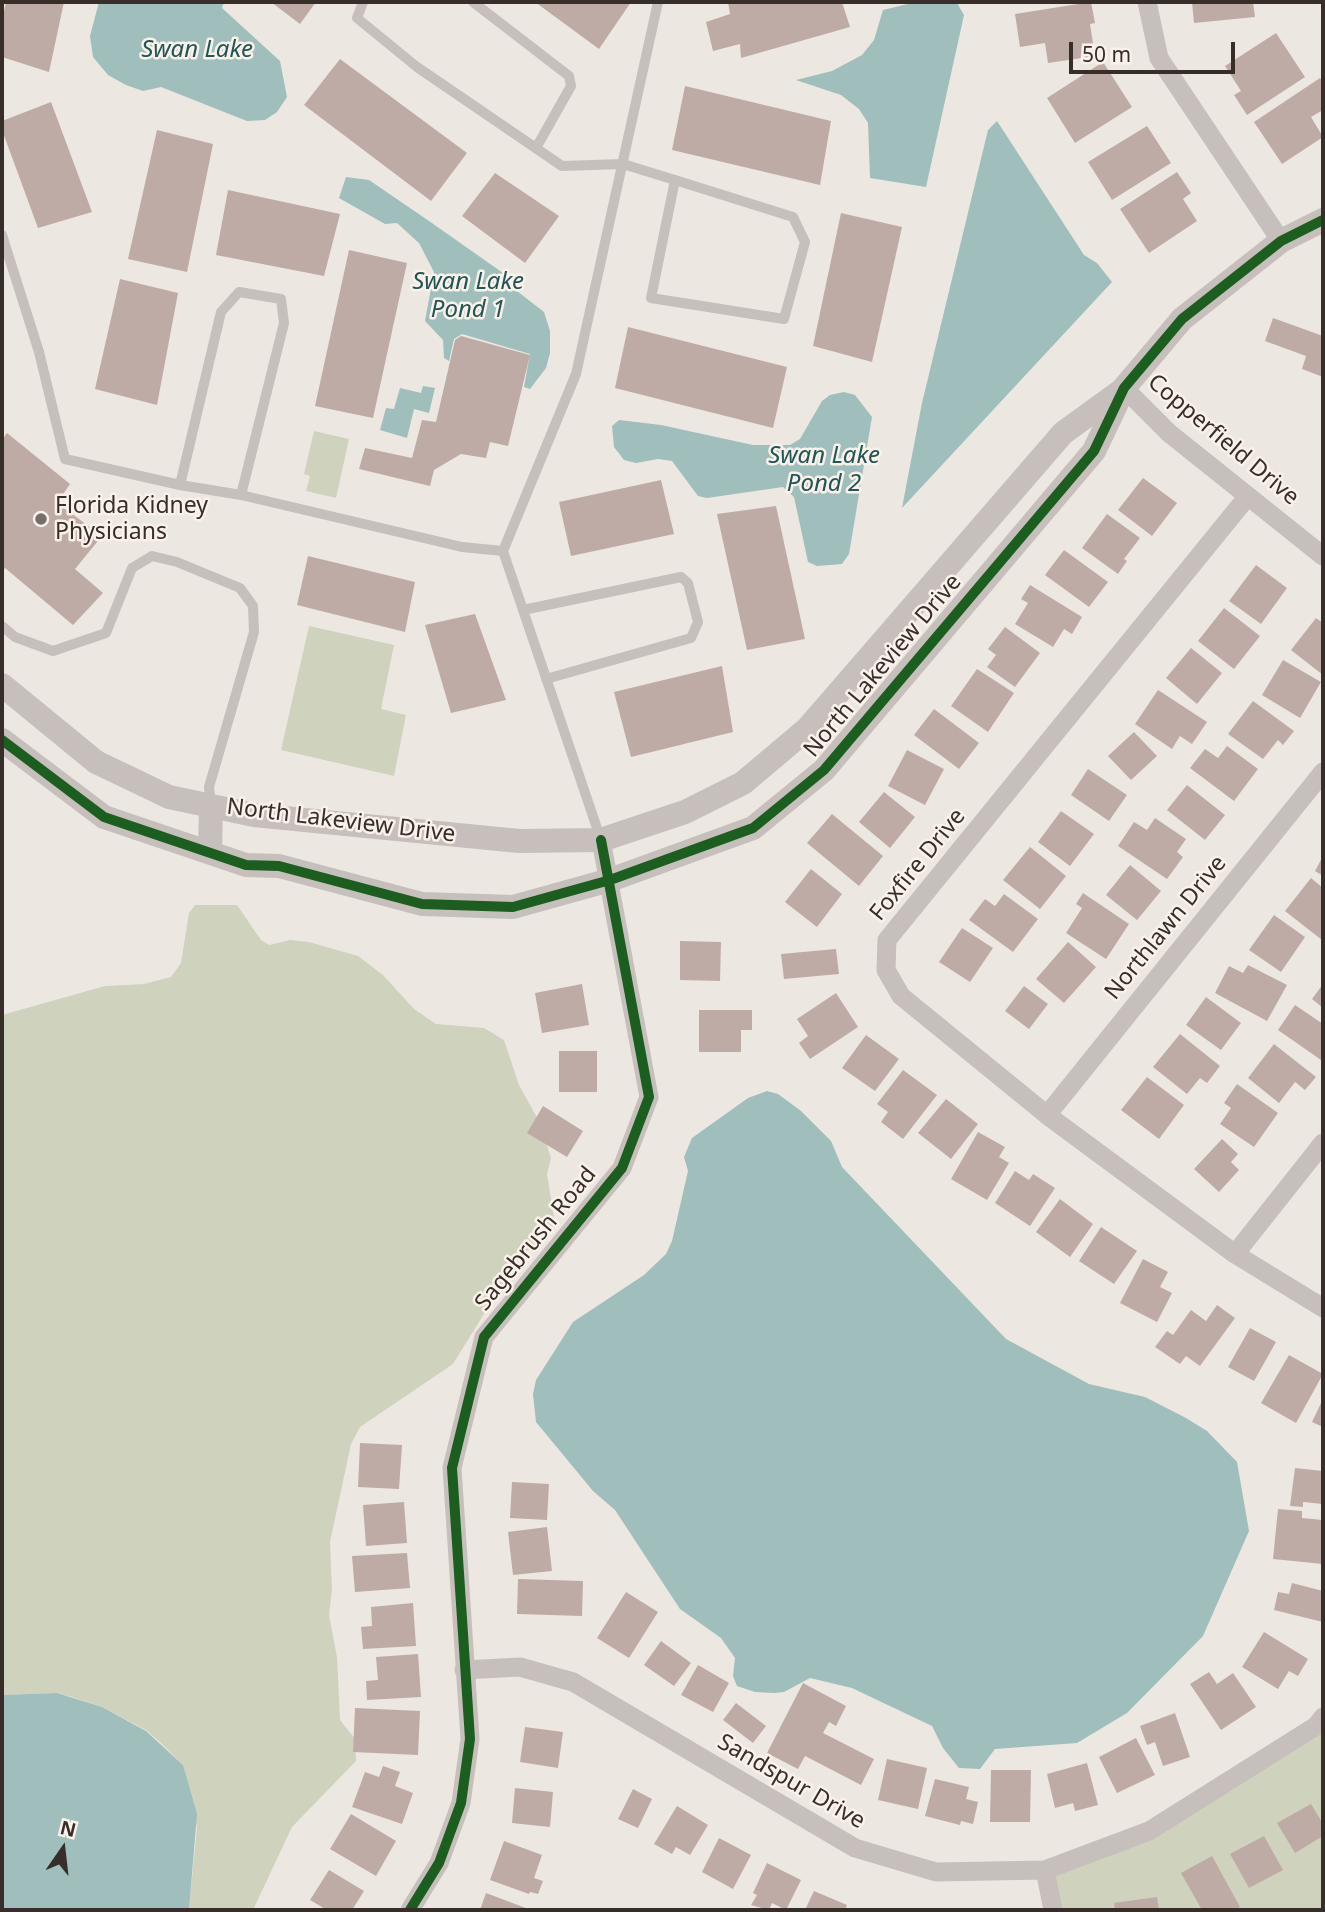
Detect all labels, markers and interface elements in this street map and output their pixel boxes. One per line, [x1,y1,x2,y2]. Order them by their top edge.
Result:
scale bar [1073,28,1239,72]
water label: Swan Lake [141,36,253,64]
text: 50 m [1082,40,1131,68]
water label: Swan Lake Pond 1 [412,268,524,324]
street label: Copperfield Drive [1142,369,1304,511]
water label: Swan Lake Pond 2 [768,442,880,498]
place label: Florida Kidney Physicians [55,492,208,546]
marker: Florida Kidney Physicians [33,511,49,527]
street label: North Lakeview Drive [798,569,968,763]
street label: North Lakeview Drive [225,793,457,849]
street label: Foxfire Drive [864,803,972,927]
street label: Northlawn Drive [1099,850,1233,1006]
street label: Sagebrush Road [470,1162,602,1316]
street label: Sandspur Drive [712,1729,870,1835]
north arrow [28,1814,98,1884]
text: N [57,1814,79,1843]

